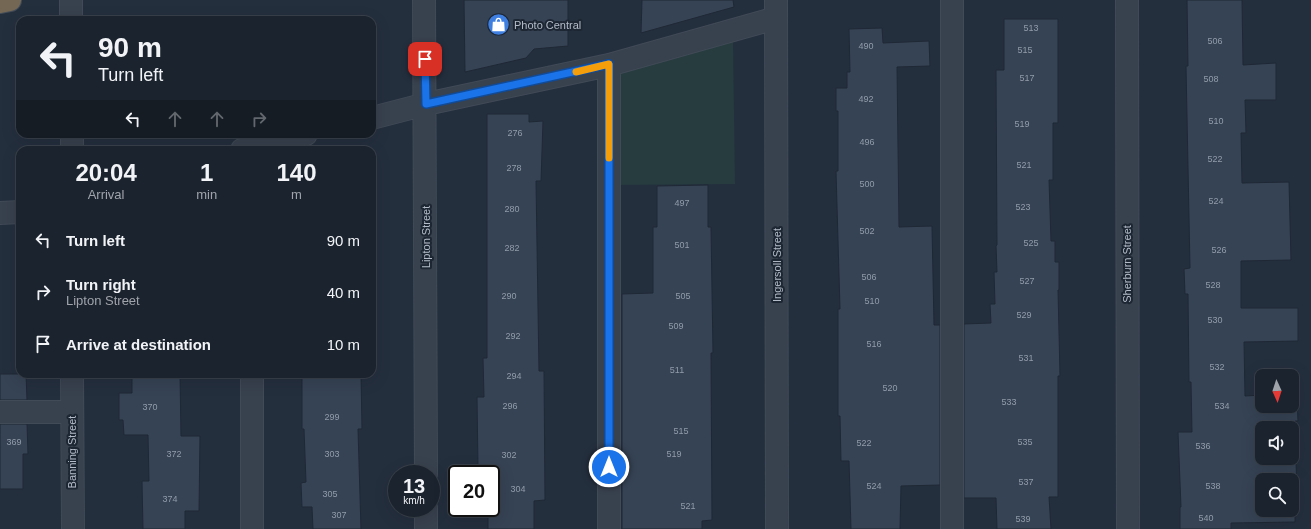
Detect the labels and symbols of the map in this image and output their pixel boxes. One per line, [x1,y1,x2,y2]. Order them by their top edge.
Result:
shop icon: Photo Central [486,12,512,38]
place label: Photo Central [514,19,581,31]
house number: 513 [1023,23,1039,33]
house number: 506 [1207,36,1223,46]
house number: 490 [858,41,874,51]
pin [408,42,442,76]
house number: 515 [1017,45,1033,55]
house number: 517 [1019,73,1035,83]
house number: 508 [1203,74,1219,84]
house number: 492 [858,94,874,104]
house number: 510 [1208,116,1224,126]
house number: 519 [1014,119,1030,129]
house number: 276 [507,128,523,138]
house number: 496 [859,137,875,147]
house number: 522 [1207,154,1223,164]
house number: 521 [1016,160,1032,170]
house number: 278 [506,163,522,173]
house number: 500 [859,179,875,189]
house number: 524 [1208,196,1224,206]
house number: 497 [674,198,690,208]
house number: 523 [1015,202,1031,212]
house number: 280 [504,204,520,214]
street label: Lipton Street [420,206,432,268]
street label: Sherburn Street [1121,225,1133,303]
house number: 502 [859,226,875,236]
street label: Ingersoll Street [771,228,783,302]
house number: 525 [1023,238,1039,248]
house number: 501 [674,240,690,250]
house number: 282 [504,243,520,253]
house number: 526 [1211,245,1227,255]
house number: 506 [861,272,877,282]
house number: 527 [1019,276,1035,286]
house number: 528 [1205,280,1221,290]
house number: 290 [501,291,517,301]
house number: 505 [675,291,691,301]
house number: 510 [864,296,880,306]
house number: 529 [1016,310,1032,320]
house number: 530 [1207,315,1223,325]
house number: 509 [668,321,684,331]
house number: 292 [505,331,521,341]
house number: 516 [866,339,882,349]
house number: 531 [1018,353,1034,363]
house number: 532 [1209,362,1225,372]
house number: 511 [670,365,684,375]
north arrow [1255,369,1299,413]
house number: 294 [506,371,522,381]
house number: 520 [882,383,898,393]
house number: 533 [1001,397,1017,407]
house number: 296 [502,401,518,411]
house number: 534 [1214,401,1230,411]
house number: 370 [142,402,158,412]
house number: 299 [324,412,340,422]
street label: Banning Street [66,416,78,488]
house number: 515 [673,426,689,436]
house number: 369 [6,437,22,447]
house number: 535 [1017,437,1033,447]
house number: 522 [856,438,872,448]
house number: 536 [1195,441,1211,451]
position arrow [588,446,630,488]
house number: 372 [166,449,182,459]
house number: 303 [324,449,340,459]
house number: 519 [666,449,682,459]
house number: 302 [501,450,517,460]
speed limit sign: 20 [448,465,500,517]
house number: 537 [1018,477,1034,487]
house number: 524 [866,481,882,491]
house number: 538 [1205,481,1221,491]
house number: 304 [510,484,526,494]
house number: 305 [322,489,338,499]
house number: 374 [162,494,178,504]
house number: 521 [680,501,696,511]
house number: 307 [331,510,347,520]
house number: 540 [1198,513,1214,523]
house number: 539 [1015,514,1031,524]

